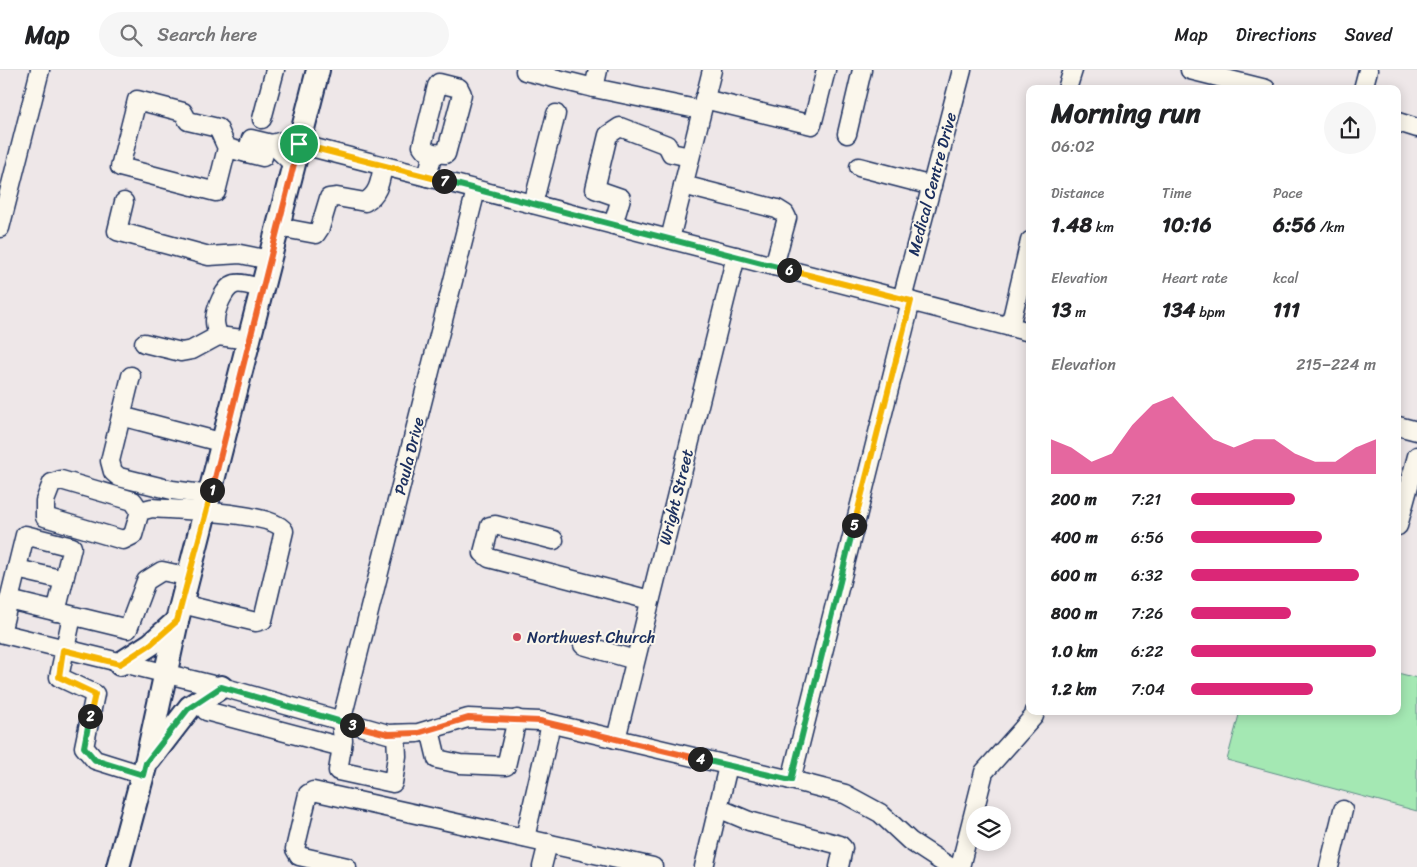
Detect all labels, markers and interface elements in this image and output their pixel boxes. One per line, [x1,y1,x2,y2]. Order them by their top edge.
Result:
search box [99,12,449,57]
text: Map [25,14,69,56]
text: Search here [157,18,257,51]
text: Map [1175,19,1208,51]
text: Directions [1236,19,1317,51]
text: Saved [1345,19,1392,51]
icon: search [117,21,145,49]
text: Morning run [1051,88,1201,137]
button: share [1324,102,1376,154]
street label: Medical Centre Drive [899,109,965,259]
pin [278,123,320,165]
icon: arrive [285,130,313,158]
text: 06:02 [1051,132,1094,161]
pin: 7 [432,168,456,194]
text: 7 [441,169,449,194]
text: Distance [1051,181,1104,206]
text: Time [1162,181,1192,206]
text: Pace [1273,181,1303,206]
text: 1.48 [1051,206,1092,244]
text: 10:16 [1162,206,1212,244]
text: 6:56 [1273,206,1316,244]
text: km [1092,215,1114,240]
text: /km [1316,215,1345,240]
pin: 6 [776,258,802,282]
text: 6 [786,258,793,283]
text: Elevation [1051,266,1108,291]
text: Heart rate [1162,266,1228,291]
text: kcal [1273,266,1298,291]
text: 13 [1051,291,1072,329]
text: 134 [1162,291,1196,329]
text: 111 [1273,291,1300,329]
text: m [1072,300,1086,325]
text: bpm [1196,300,1225,325]
text: Elevation [1051,350,1116,379]
text: 215–224 m [1296,350,1376,379]
street label: Paula Drive [385,414,433,498]
street label: Wright Street [650,446,702,548]
pin: 1 [200,478,224,502]
text: 1 [209,478,216,503]
text: 200 m [1051,485,1097,514]
text: 7:21 [1131,485,1161,514]
pin: 5 [842,512,866,538]
text: 5 [850,513,859,538]
text: 400 m [1051,523,1098,552]
text: 6:56 [1131,523,1164,552]
text: 600 m [1051,561,1097,590]
text: 6:32 [1131,561,1163,590]
text: 800 m [1051,599,1097,628]
text: 7:26 [1131,599,1163,628]
place label: Northwest Church [527,623,655,652]
marker: Northwest Church [511,631,523,643]
text: 1.0 km [1051,637,1098,666]
text: 6:22 [1131,637,1163,666]
text: 1.2 km [1051,675,1097,704]
text: 7:04 [1131,675,1165,704]
pin: 2 [78,704,102,728]
text: 2 [86,704,95,729]
pin: 3 [340,712,364,738]
text: 3 [349,713,356,738]
pin: 4 [688,746,712,772]
text: 4 [696,747,705,772]
map controls [966,806,1011,851]
button: layers [966,806,1011,851]

